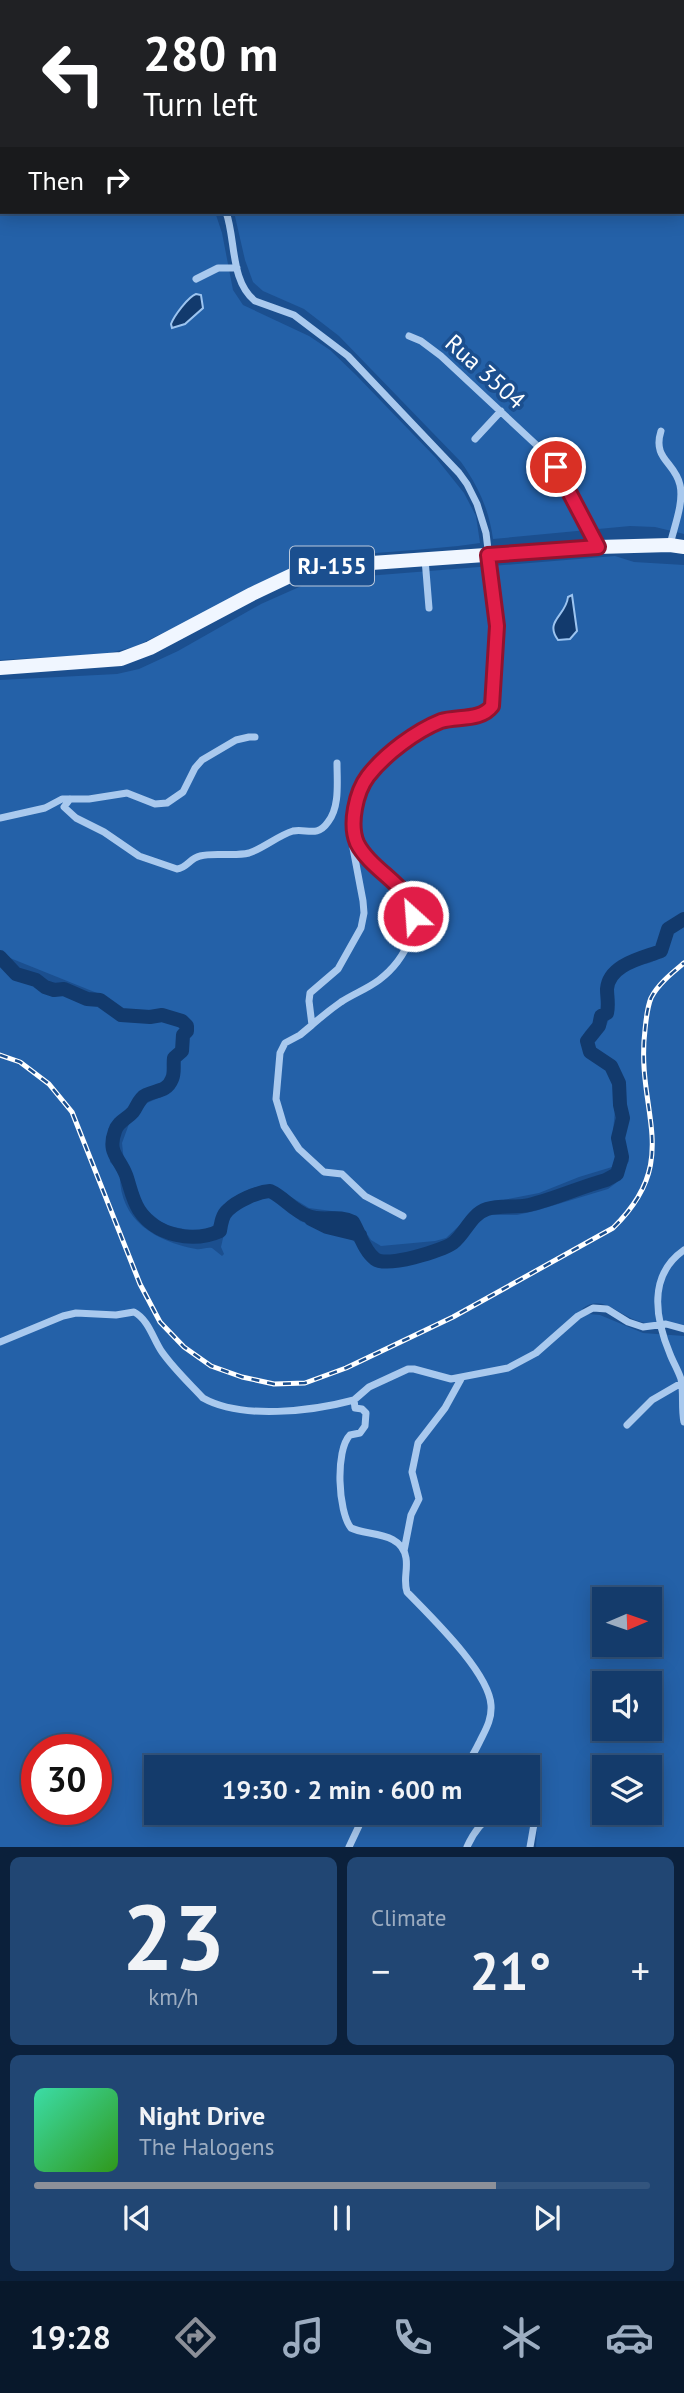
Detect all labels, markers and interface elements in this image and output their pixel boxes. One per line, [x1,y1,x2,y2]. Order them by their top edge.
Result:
text: 280 m [143,21,278,85]
icon: left [28,28,119,119]
text: Turn left [143,83,258,125]
icon: right [98,161,136,199]
text: Then [28,164,84,197]
street label: Rua 3504 [439,327,532,416]
pin [526,437,586,497]
icon: arrive [537,448,575,486]
road number: RJ-155 [290,546,374,586]
position arrow [376,879,450,953]
north arrow [592,1587,662,1657]
map controls [592,1587,662,1825]
button: sound [592,1671,662,1741]
speed limit sign: 30 [21,1734,112,1825]
button: layers [592,1755,662,1825]
text: 19:30 · 2 min · 600 m [222,1773,462,1806]
text: 23 [122,1877,225,1995]
text: Climate [371,1903,446,1932]
text: 21° [470,1937,551,2004]
text: − [371,1946,390,1995]
text: + [631,1946,650,1995]
text: km/h [148,1982,199,2011]
text: Night Drive [139,2099,265,2132]
text: The Halogens [139,2132,274,2161]
icon: previous [118,2199,156,2237]
icon: pause [323,2199,361,2237]
icon: next [528,2199,566,2237]
icon: directions [171,2313,220,2362]
icon: music [279,2313,328,2362]
icon: phone [388,2313,437,2362]
icon: climate [497,2313,546,2362]
icon: car [605,2313,654,2362]
text: 19:28 [30,2316,111,2358]

